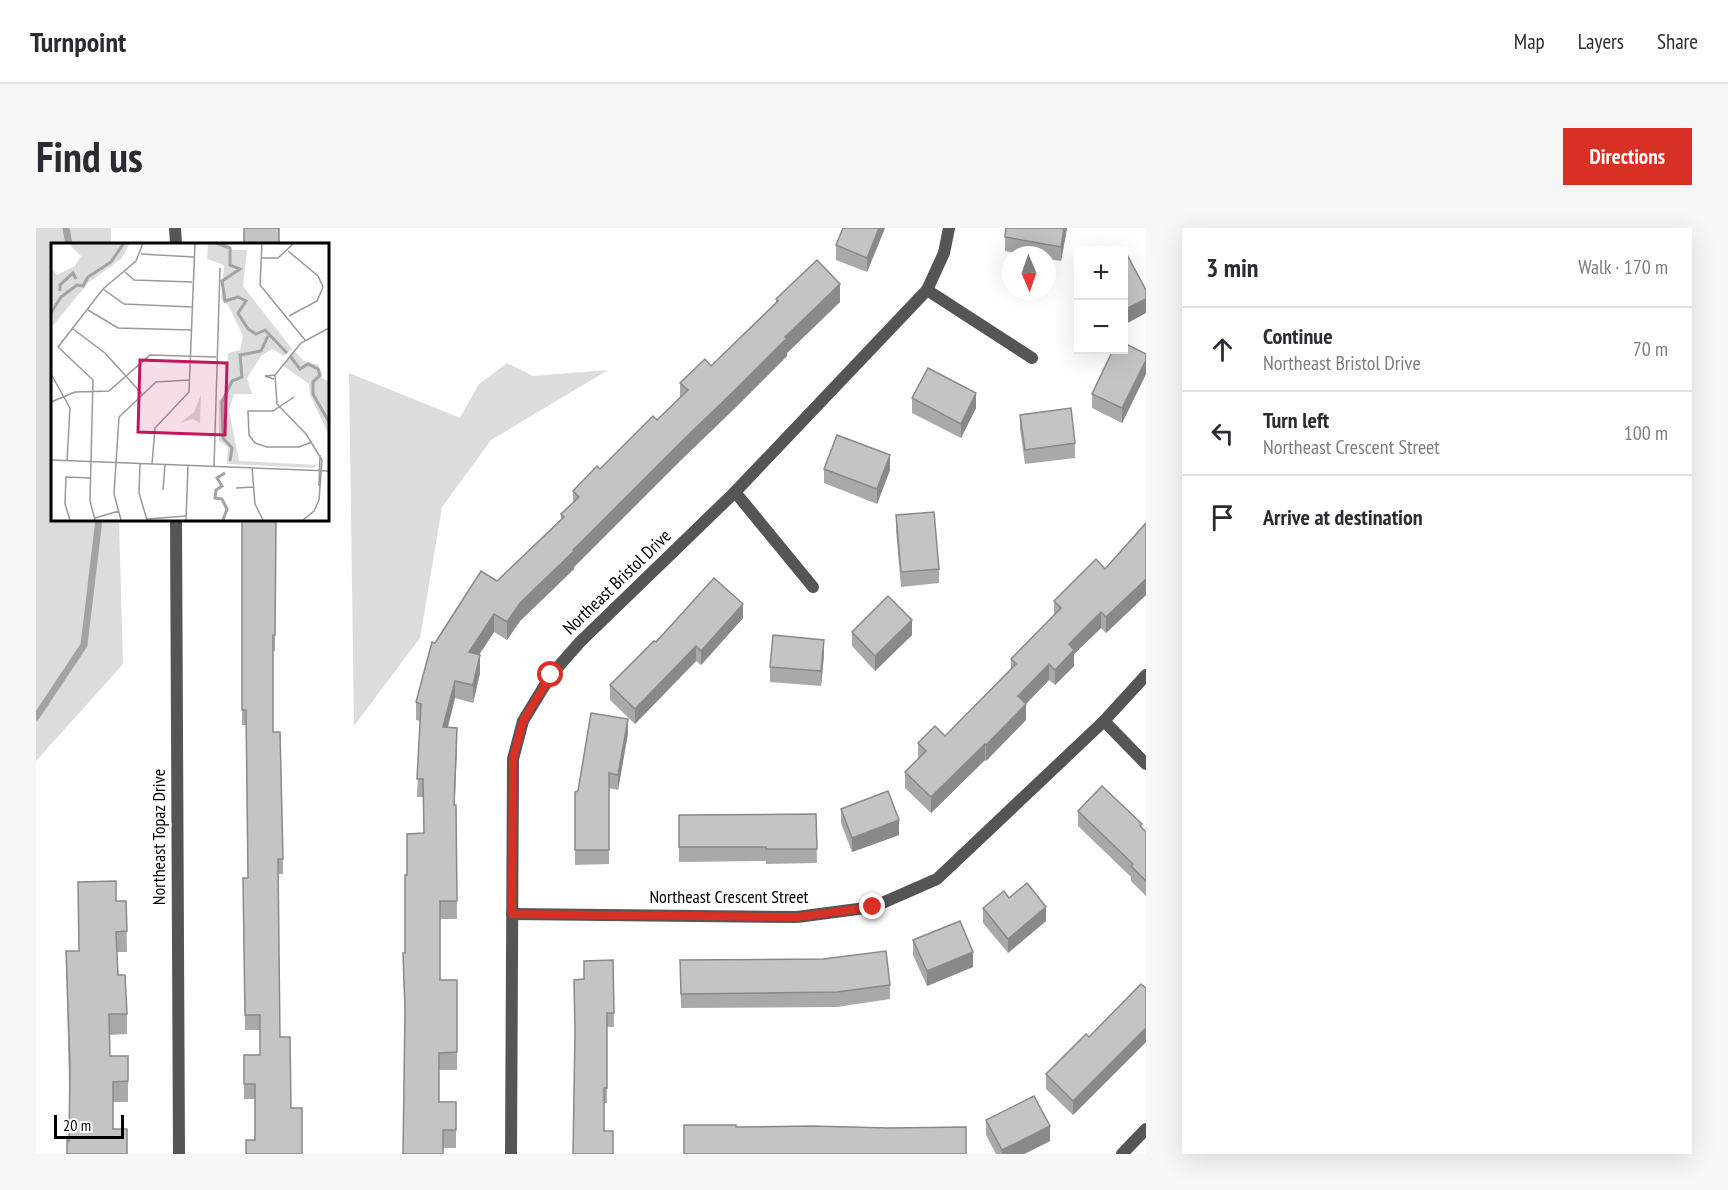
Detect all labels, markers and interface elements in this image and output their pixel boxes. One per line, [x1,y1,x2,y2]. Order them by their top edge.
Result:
text: Turnpoint [30,23,126,60]
text: Map [1514,28,1545,55]
text: Layers [1578,28,1624,55]
text: Share [1657,28,1698,55]
button: Directions [1563,128,1692,185]
text: Find us [36,129,143,184]
inset map [51,243,328,520]
north arrow [1002,246,1056,300]
map controls [1074,246,1128,354]
button: + [1074,246,1128,300]
text: 3 min [1206,251,1259,284]
text: Walk · 170 m [1578,254,1668,280]
button: − [1074,300,1128,354]
text: Continue [1263,322,1333,350]
icon: ahead [1206,333,1239,366]
text: 70 m [1633,336,1668,362]
text: Northeast Bristol Drive [1263,350,1421,376]
text: Turn left [1263,406,1329,434]
icon: left [1206,417,1239,450]
text: 100 m [1624,420,1668,446]
text: Northeast Crescent Street [1263,434,1440,460]
icon: arrive [1206,501,1239,534]
text: Arrive at destination [1263,503,1423,531]
street label: Northeast Bristol Drive [558,524,676,639]
route start [537,661,563,687]
street label: Northeast Topaz Drive [147,769,170,905]
street label: Northeast Crescent Street [649,885,809,908]
route end [859,893,885,919]
scale bar [54,1112,124,1140]
text: 20 m [63,1115,91,1135]

